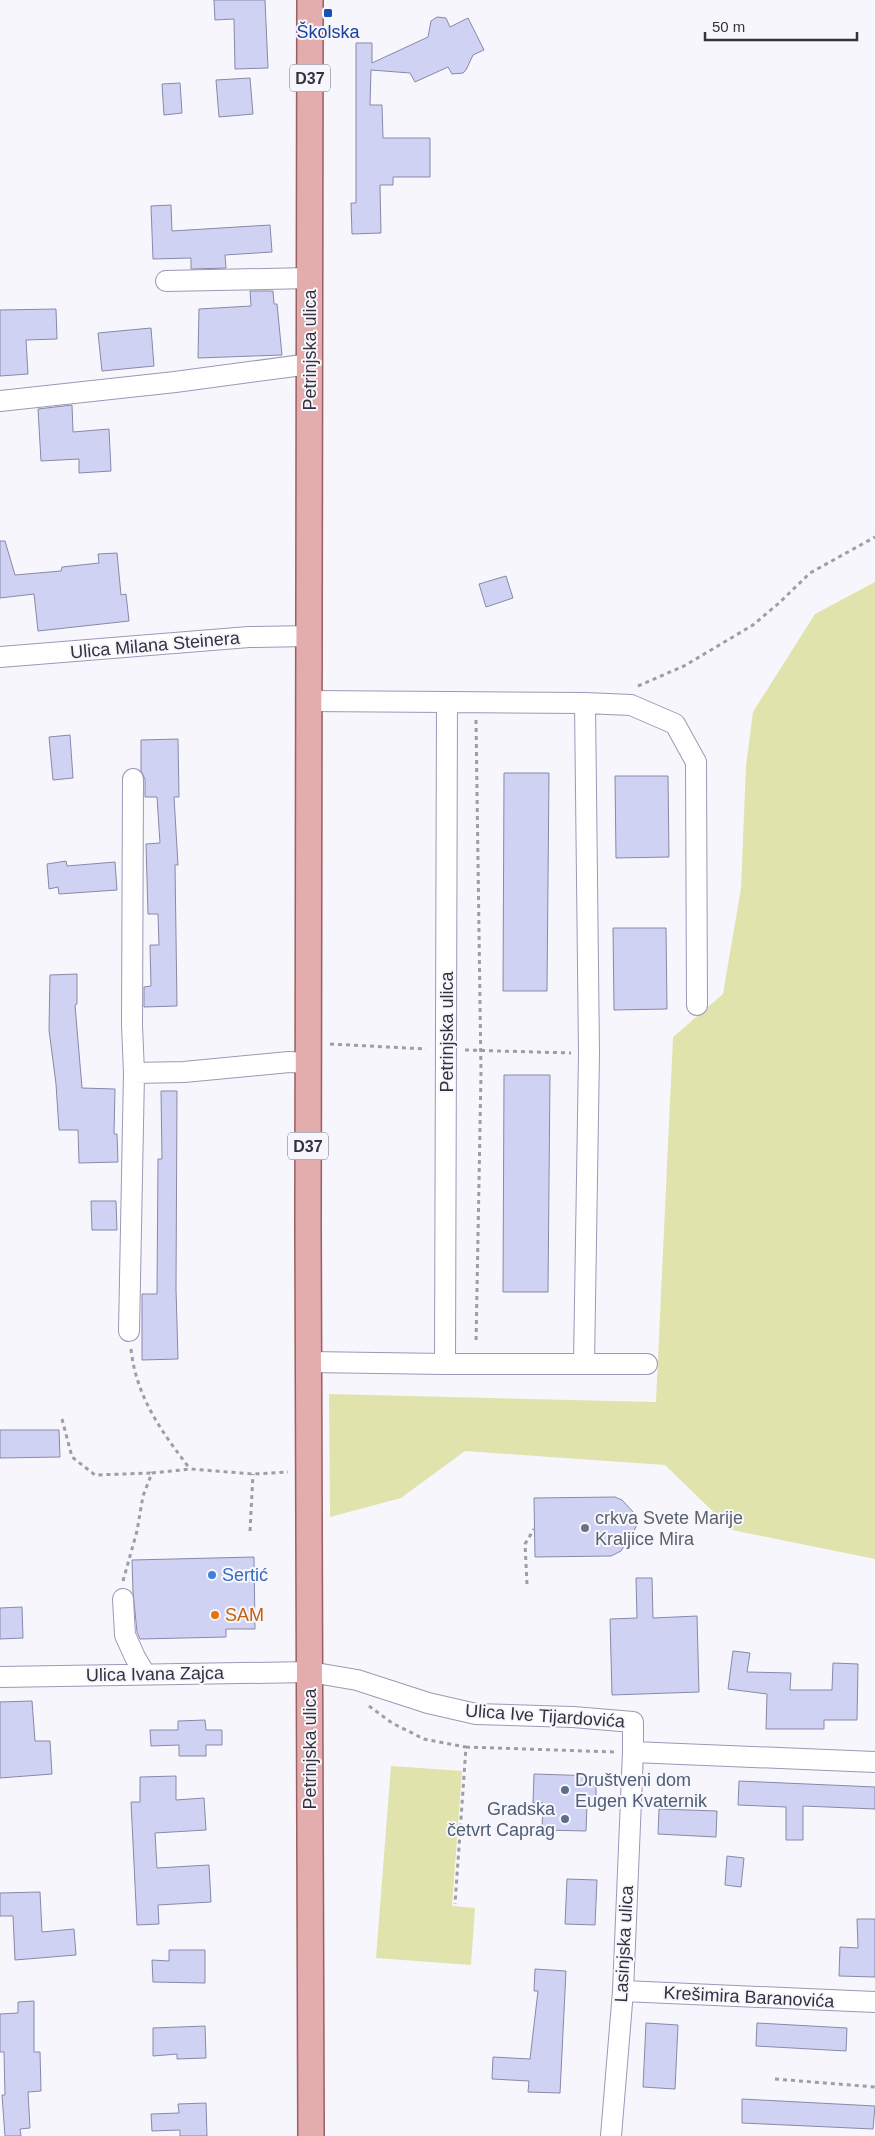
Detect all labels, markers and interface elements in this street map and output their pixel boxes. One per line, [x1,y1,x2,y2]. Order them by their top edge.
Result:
marker: Školska [322,7,334,19]
scale bar [705,10,858,42]
text: 50 m [712,18,745,35]
place label: Školska [296,21,361,42]
road number: D37 [290,64,330,92]
street label: Petrinjska ulica [300,288,320,411]
street label: Ulica Milana Steinera [69,628,242,662]
street label: Petrinjska ulica [437,970,457,1093]
road number: D37 [288,1132,328,1160]
place label: crkva Svete Marije Kraljice Mira [595,1508,743,1549]
marker: crkva Svete Marije Kraljice Mira [579,1522,591,1534]
place label: Sertić [222,1565,268,1585]
marker: Sertić [206,1569,218,1581]
place label: SAM [225,1605,264,1625]
marker: SAM [209,1609,221,1621]
street label: Ulica Ivana Zajca [86,1663,225,1685]
street label: Petrinjska ulica [300,1687,320,1810]
street label: Ulica Ive Tijardovića [464,1700,627,1732]
place label: Društveni dom Eugen Kvaternik [575,1770,708,1811]
marker: Društveni dom Eugen Kvaternik [559,1784,571,1796]
place label: Gradska četvrt Caprag [447,1799,556,1840]
marker: Gradska četvrt Caprag [559,1813,571,1825]
street label: Lasinjska ulica [611,1884,637,2003]
street label: Krešimira Baranovića [663,1983,836,2012]

